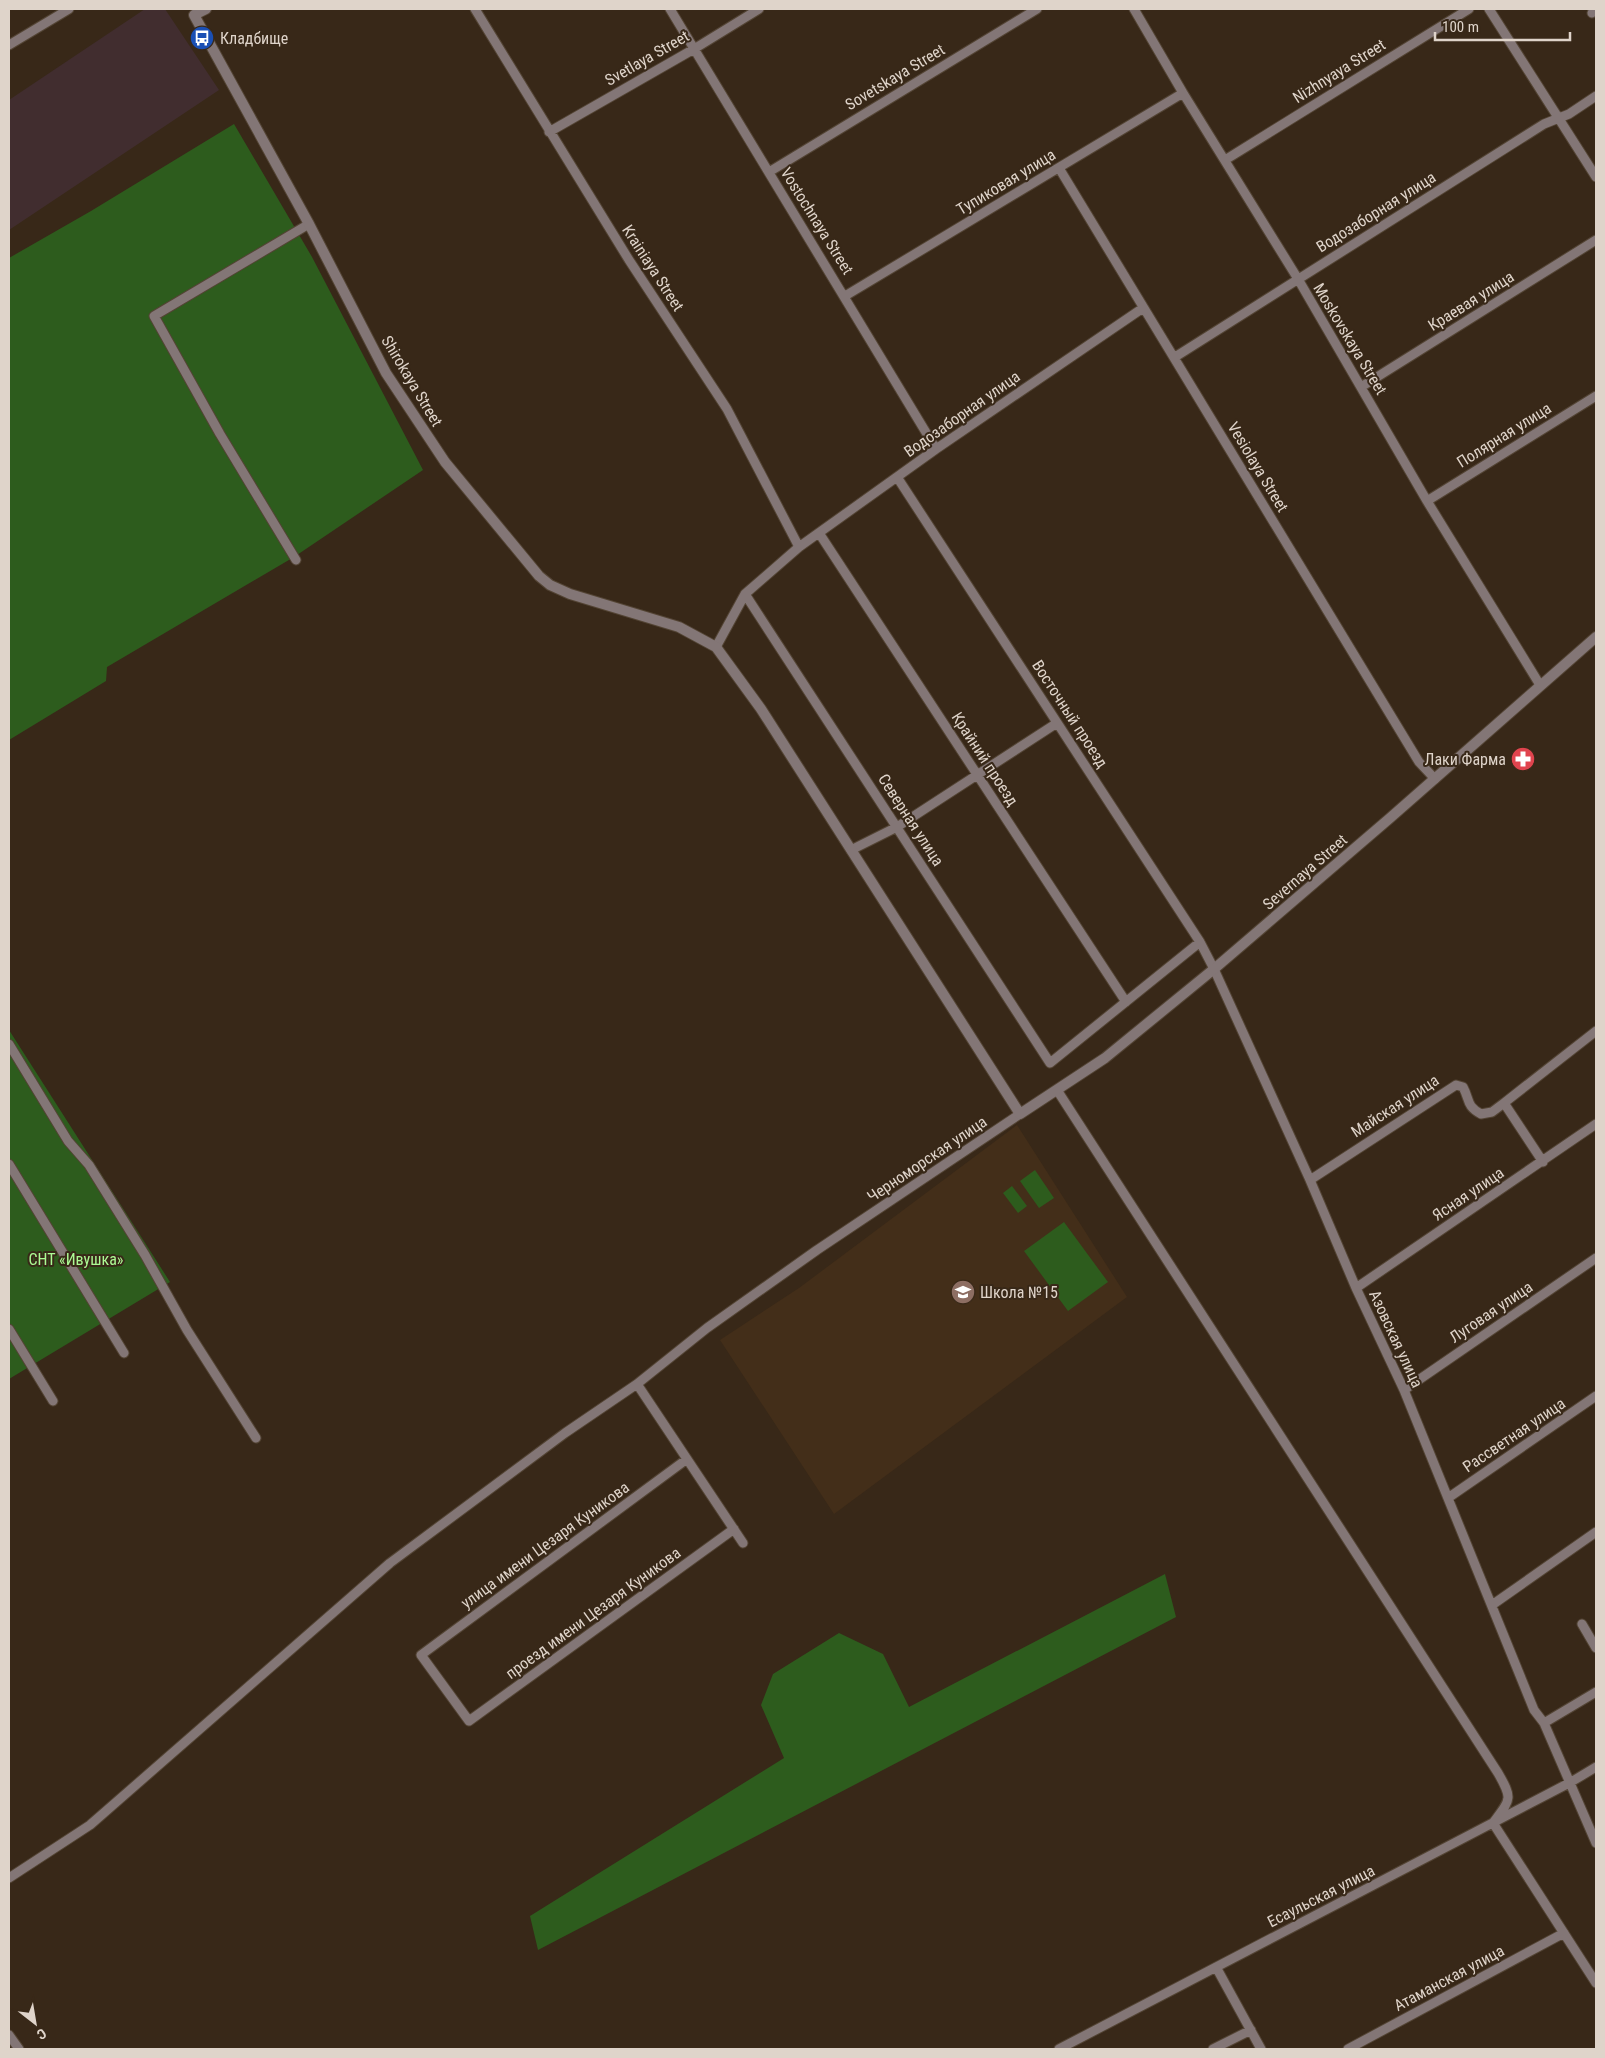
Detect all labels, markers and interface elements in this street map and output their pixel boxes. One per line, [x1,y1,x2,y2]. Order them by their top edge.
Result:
scale bar [1435,10,1570,42]
text: 100 m [1442,18,1479,36]
bus stop icon: Кладбище [189,25,215,51]
street label: Svetlaya Street [602,26,693,90]
place label: Кладбище [220,29,288,48]
street label: Nizhnyaya Street [1289,35,1389,107]
street label: Sovetskaya Street [842,40,948,114]
street label: Тупиковая улица [953,145,1059,219]
street label: Vostochnaya Street [777,164,858,278]
street label: Водозаборная улица [1313,168,1439,256]
street label: Krainiaya Street [618,221,688,315]
street label: Краевая улица [1425,267,1517,335]
street label: Moskovskaya Street [1309,280,1391,398]
street label: Shirokaya Street [377,332,447,430]
street label: Водозаборная улица [900,367,1024,461]
street label: Полярная улица [1453,398,1555,472]
street label: Vesiolaya Street [1224,419,1292,516]
street label: Восточный проезд [1028,657,1112,772]
street label: Крайний проезд [948,709,1023,810]
pharmacy icon: Лаки Фарма [1510,746,1536,772]
place label: Лаки Фарма [1425,750,1506,769]
street label: Северная улица [874,770,948,870]
street label: Severnaya Street [1259,830,1351,914]
street label: Майская улица [1348,1071,1442,1141]
street label: Черноморская улица [864,1112,990,1206]
street label: Ясная улица [1429,1163,1507,1225]
park label: СНТ «Ивушка» [29,1250,124,1269]
street label: Луговая улица [1446,1277,1536,1347]
school or university icon: Школа №15 [950,1279,976,1305]
place label: Школа №15 [980,1283,1058,1302]
street label: Азовская улица [1365,1287,1427,1391]
street label: Рассветная улица [1459,1394,1569,1476]
street label: улица имени Цезаря Куникова [457,1478,633,1612]
street label: проезд имени Цезаря Куникова [502,1543,684,1683]
street label: Есаульская улица [1264,1861,1378,1931]
street label: Атаманская улица [1391,1941,1507,2015]
north arrow [10,1998,60,2048]
text: С [34,2025,49,2043]

